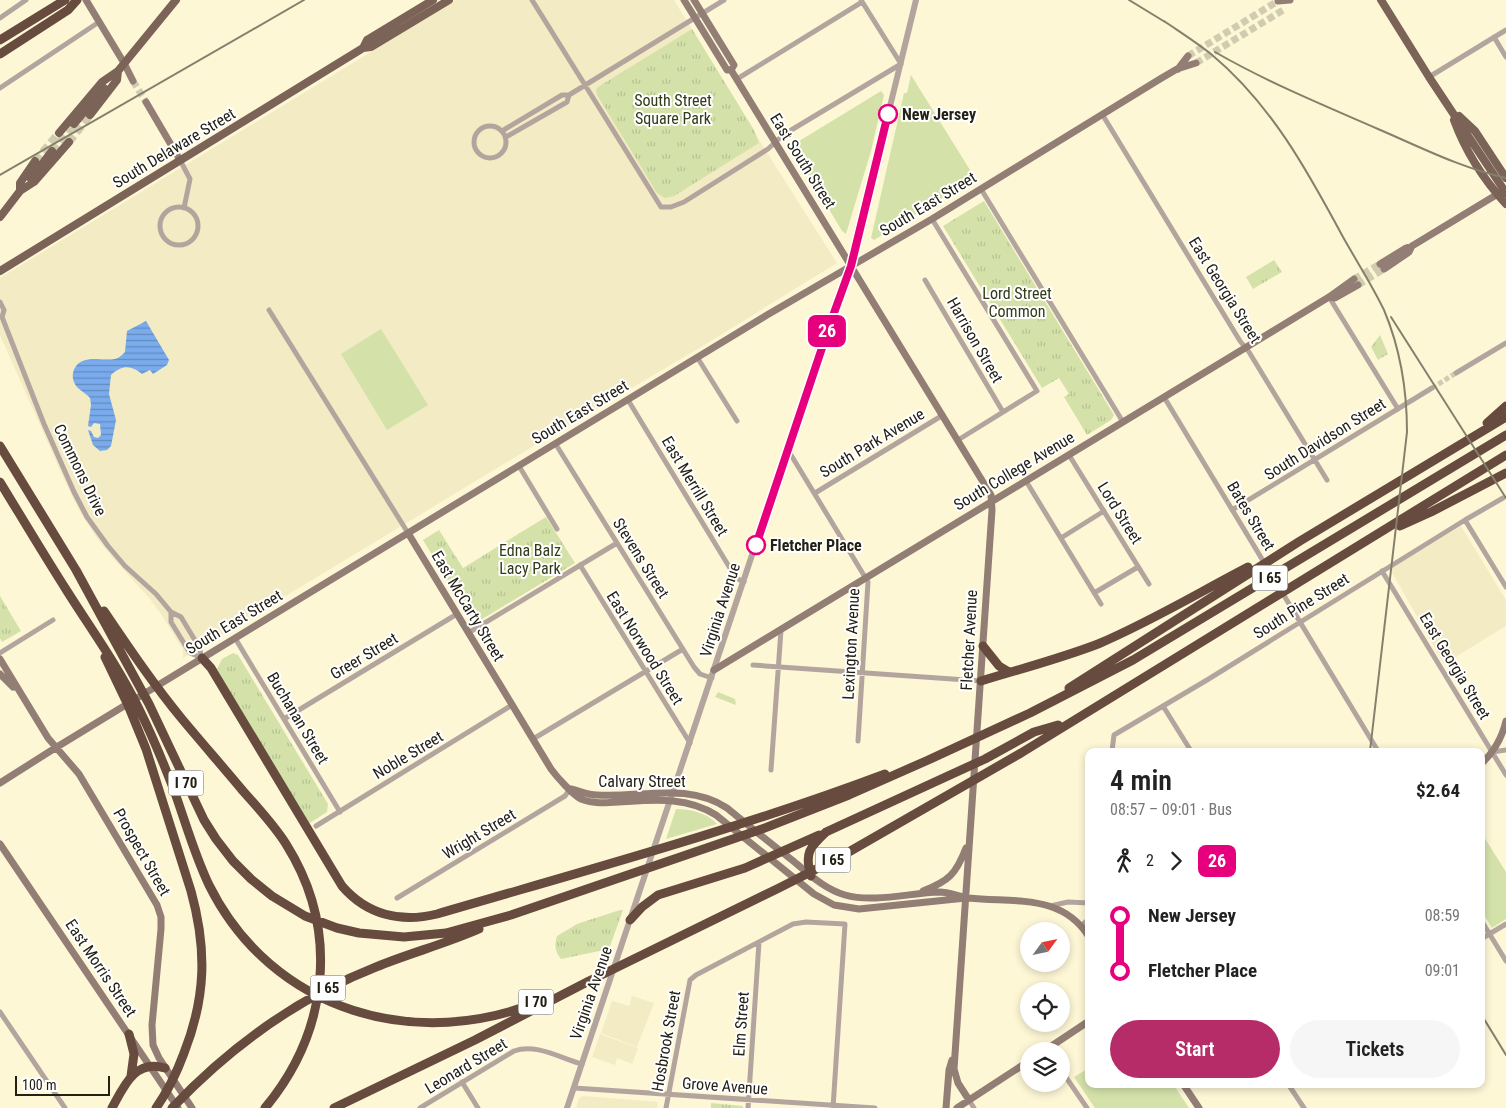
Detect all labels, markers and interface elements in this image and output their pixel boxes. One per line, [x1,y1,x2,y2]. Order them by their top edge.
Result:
park label: South Street Square Park [634,91,712,128]
street label: South Delaware Street [109,104,239,192]
marker: New Jersey [878,104,898,124]
place label: New Jersey [902,105,976,124]
street label: East South Street [766,110,840,212]
street label: South East Street [876,168,980,240]
street label: East Georgia Street [1185,233,1265,347]
park label: Lord Street Common [982,284,1052,321]
street label: Harrison Street [943,294,1007,386]
line badge: 26 [804,315,850,347]
text: 26 [818,320,836,341]
street label: South East Street [528,376,632,448]
street label: South Davidson Street [1261,394,1389,484]
street label: South Park Avenue [816,404,928,482]
street label: Commons Drive [50,421,110,519]
street label: South College Avenue [950,428,1078,514]
street label: East Merrill Street [658,433,732,539]
street label: Bates Street [1223,478,1279,554]
street label: Lord Street [1094,479,1147,548]
street label: Stevens Street [609,514,673,602]
marker: Fletcher Place [746,535,766,555]
place label: Fletcher Place [770,536,862,555]
park label: Edna Balz Lacy Park [499,541,562,578]
street label: East McCarty Street [428,547,509,665]
street label: Virginia Avenue [696,561,744,659]
road number: I 65 [1252,566,1288,590]
street label: South Pine Street [1250,569,1353,643]
street label: South East Street [182,586,286,658]
street label: East Norwood Street [603,588,688,708]
street label: Lexington Avenue [839,588,863,700]
street label: Fletcher Avenue [957,589,981,691]
street label: East Georgia Street [1416,609,1495,723]
street label: Greer Street [327,628,401,684]
street label: Buchanan Street [263,669,333,768]
street label: Noble Street [370,727,447,783]
text: 4 min [1110,764,1172,797]
road number: I 70 [168,770,204,796]
street label: Calvary Street [598,772,686,791]
text: $2.64 [1416,779,1460,802]
text: 08:57 – 09:01 · Bus [1110,800,1232,819]
street label: Prospect Street [109,805,175,899]
street label: Wright Street [439,805,519,863]
icon: walk [1110,847,1138,875]
icon: forward [1162,847,1190,875]
road number: I 65 [816,848,850,872]
text: 26 [1208,850,1226,871]
text: 2 [1146,851,1154,870]
text: New Jersey [1148,904,1236,927]
text: 08:59 [1425,906,1460,925]
street label: East Morris Street [61,916,141,1021]
north arrow [1020,922,1070,972]
map controls [1020,922,1070,1092]
street label: Virginia Avenue [566,944,616,1042]
text: Fletcher Place [1148,959,1257,982]
text: 09:01 [1425,961,1460,980]
road number: I 65 [310,976,346,1000]
button: locate [1020,982,1070,1032]
street label: Hosbrook Street [648,989,684,1093]
road number: I 70 [518,990,554,1014]
street label: Elm Street [729,991,753,1057]
button: Start [1110,1020,1280,1078]
button: Tickets [1290,1020,1460,1078]
street label: Leonard Street [422,1034,511,1098]
button: layers [1020,1042,1070,1092]
scale bar [15,1073,110,1096]
street label: Grove Avenue [681,1074,769,1098]
text: 100 m [22,1077,57,1093]

